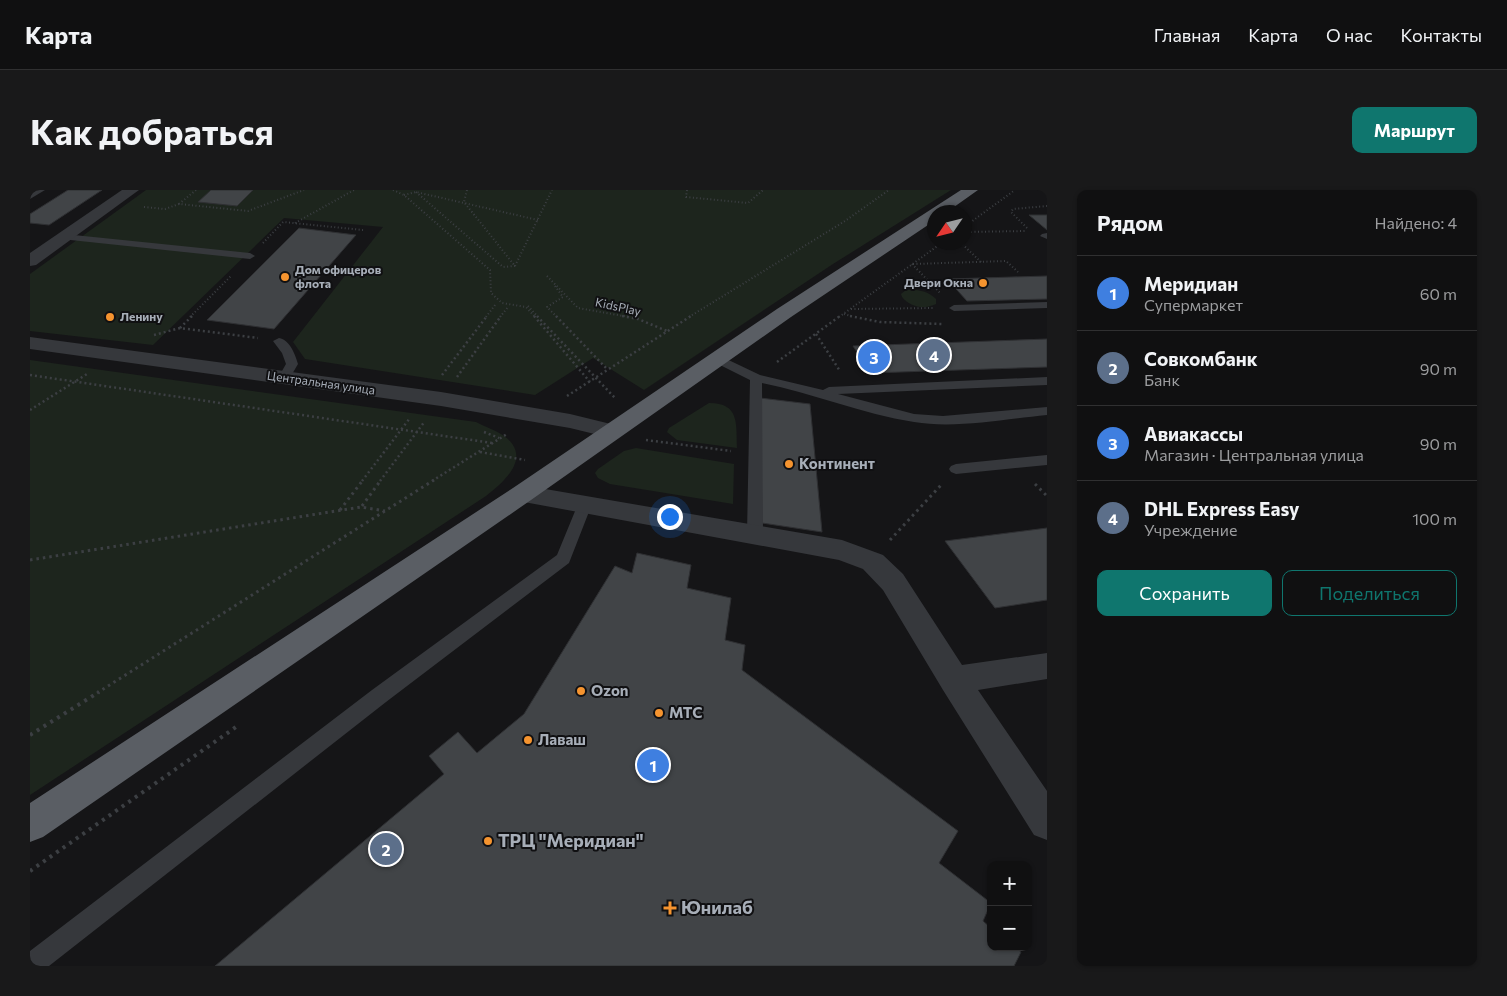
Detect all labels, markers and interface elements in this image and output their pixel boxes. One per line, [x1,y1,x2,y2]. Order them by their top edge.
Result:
text: Карта [25,20,92,49]
text: Главная [1154,24,1220,46]
text: Карта [1248,24,1298,46]
text: О нас [1326,24,1373,46]
text: Контакты [1401,24,1482,46]
button: Маршрут [1352,107,1477,153]
text: Как добраться [30,109,274,152]
north arrow [927,205,972,250]
text: Рядом [1097,210,1163,235]
text: Найдено: 4 [1375,213,1457,232]
place label: Дом офицеров флота [295,262,382,290]
marker: Дом офицеров флота [279,271,291,283]
text: Меридиан [1144,272,1238,295]
place label: Двери Окна [904,275,973,289]
marker: Двери Окна [977,277,989,289]
text: 1 [1109,284,1117,303]
text: 60 m [1420,284,1457,303]
street label: KidsPlay [594,294,642,318]
text: Супермаркет [1144,295,1243,314]
place label: Ленину [120,309,163,323]
marker: Ленину [104,311,116,323]
pin: 4 [918,336,950,374]
pin: 3 [858,338,890,376]
text: Совкомбанк [1144,347,1258,370]
text: 2 [1108,359,1118,378]
text: 90 m [1420,359,1457,378]
street label: Центральная улица [266,368,376,397]
text: Банк [1144,370,1180,389]
text: Авиакассы [1144,422,1243,445]
text: 3 [1108,434,1118,453]
text: 90 m [1420,434,1457,453]
text: Магазин · Центральная улица [1144,445,1364,464]
place label: Континент [799,454,875,472]
marker: Континент [783,458,795,470]
text: DHL Express Easy [1144,497,1300,520]
your location [657,504,683,530]
text: 4 [1108,509,1118,528]
text: 100 m [1412,509,1457,528]
text: Учреждение [1144,520,1237,539]
button: Сохранить [1097,570,1272,616]
button: Поделиться [1282,570,1457,616]
place label: Ozon [591,681,629,699]
marker: Ozon [575,685,587,697]
place label: МТС [669,703,702,721]
marker: МТС [653,707,665,719]
place label: Лаваш [538,730,586,748]
marker: Лаваш [522,734,534,746]
pin: 1 [637,746,669,784]
place label: ТРЦ "Меридиан" [498,829,644,851]
pin: 2 [370,830,402,868]
marker: ТРЦ "Меридиан" [482,835,494,847]
map controls [987,861,1032,951]
button: + [987,861,1032,906]
place label: Юнилаб [681,896,753,918]
marker: Юнилаб [663,901,677,915]
button: − [987,906,1032,951]

